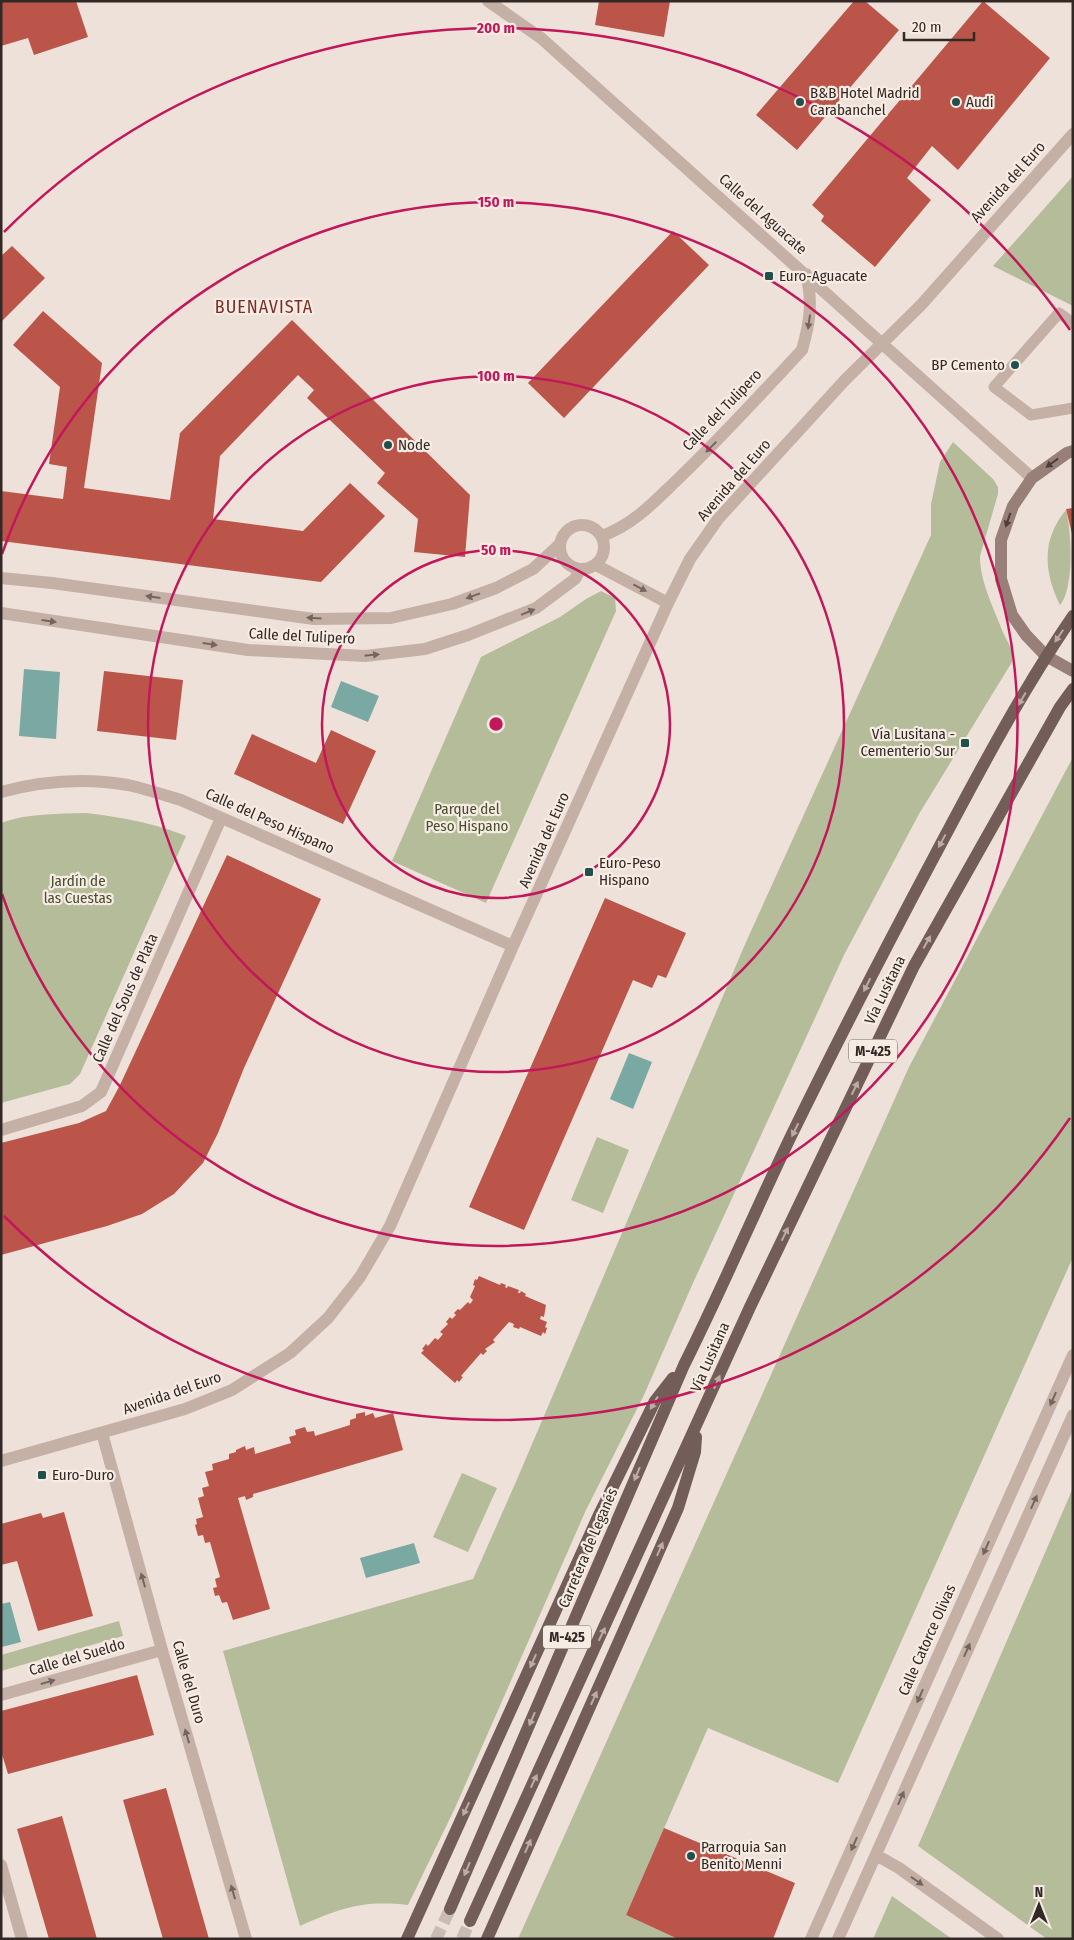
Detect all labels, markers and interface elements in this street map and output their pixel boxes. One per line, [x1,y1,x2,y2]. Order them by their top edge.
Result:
scale bar [904,10,974,42]
text: 20 m [912,18,942,36]
text: 200 m [476,19,515,37]
place label: B&B Hotel Madrid Carabanchel [810,84,920,119]
place label: Audi [966,93,994,111]
marker: B&B Hotel Madrid Carabanchel [794,96,806,108]
marker: Audi [950,96,962,108]
street label: Avenida del Euro [967,138,1049,226]
street label: Calle del Aguacate [715,170,811,258]
text: 150 m [478,193,514,211]
place label: Euro-Aguacate [779,267,867,285]
marker: Euro-Aguacate [763,270,775,282]
district label: BUENAVISTA [215,296,313,318]
one-way arrow [805,314,813,330]
place label: BP Cemento [931,356,1005,374]
marker: BP Cemento [1009,359,1021,371]
street label: Calle del Tulipero [679,365,766,455]
text: 100 m [477,367,515,385]
street label: Avenida del Euro [693,435,775,525]
place label: Node [398,436,430,454]
marker: Node [382,439,394,451]
one-way arrow [705,441,717,453]
one-way arrow [1046,458,1059,469]
one-way arrow [1004,512,1011,527]
text: 50 m [481,541,511,559]
one-way arrow [633,584,648,592]
one-way arrow [144,593,160,601]
one-way arrow [466,593,481,600]
one-way arrow [520,608,535,615]
one-way arrow [306,614,322,622]
one-way arrow [42,617,58,625]
street label: Calle del Tulipero [248,624,356,648]
one-way arrow [1054,630,1064,643]
one-way arrow [203,641,219,649]
one-way arrow [364,651,380,659]
one-way arrow [1018,691,1026,706]
centre of rings [487,715,505,733]
place label: Vía Lusitana - Cementerio Sur [860,725,956,760]
marker: Vía Lusitana - Cementerio Sur [959,737,971,749]
street label: Calle del Peso Hispano [203,784,337,858]
street label: Avenida del Euro [515,789,573,891]
park label: Parque del Peso Hispano [426,800,509,835]
one-way arrow [938,834,947,847]
place label: Euro-Peso Hispano [599,854,661,889]
marker: Euro-Peso Hispano [583,866,595,878]
park label: Jardín de las Cuestas [44,872,112,907]
street label: Calle del Sous de Plata [88,931,162,1065]
one-way arrow [923,935,931,950]
street label: Vía Lusitana [861,953,909,1027]
one-way arrow [863,977,871,992]
road number: M-425 [849,1040,897,1062]
one-way arrow [852,1081,860,1095]
one-way arrow [790,1123,798,1137]
one-way arrow [781,1227,789,1242]
street label: Vía Lusitana [687,1319,733,1395]
street label: Avenida del Euro [120,1368,224,1418]
one-way arrow [713,1375,721,1389]
one-way arrow [1048,1392,1056,1406]
one-way arrow [650,1397,659,1410]
place label: Euro-Duro [52,1466,114,1484]
one-way arrow [633,1467,641,1481]
marker: Euro-Duro [36,1469,48,1481]
street label: Carretera de Leganés [555,1485,621,1611]
one-way arrow [1030,1495,1038,1509]
one-way arrow [982,1541,990,1555]
one-way arrow [656,1542,664,1556]
one-way arrow [138,1572,146,1587]
street label: Calle Catorce Olivas [894,1582,960,1698]
road number: M-425 [543,1625,591,1648]
one-way arrow [598,1627,606,1641]
street label: Calle del Sueldo [27,1635,127,1679]
street label: Calle del Duro [169,1638,209,1726]
one-way arrow [964,1643,972,1657]
one-way arrow [529,1654,537,1668]
one-way arrow [41,1678,56,1686]
one-way arrow [916,1689,924,1703]
one-way arrow [590,1691,598,1705]
one-way arrow [527,1712,535,1727]
one-way arrow [183,1728,191,1743]
one-way arrow [530,1774,538,1788]
one-way arrow [897,1791,905,1805]
one-way arrow [462,1802,470,1816]
one-way arrow [849,1837,857,1851]
place label: Parroquia San Benito Menni [701,1838,787,1873]
one-way arrow [525,1839,533,1853]
marker: Parroquia San Benito Menni [685,1850,697,1862]
one-way arrow [463,1862,471,1876]
one-way arrow [910,1876,924,1886]
north arrow [1014,1880,1064,1930]
one-way arrow [228,1884,236,1899]
text: N [1035,1884,1043,1901]

